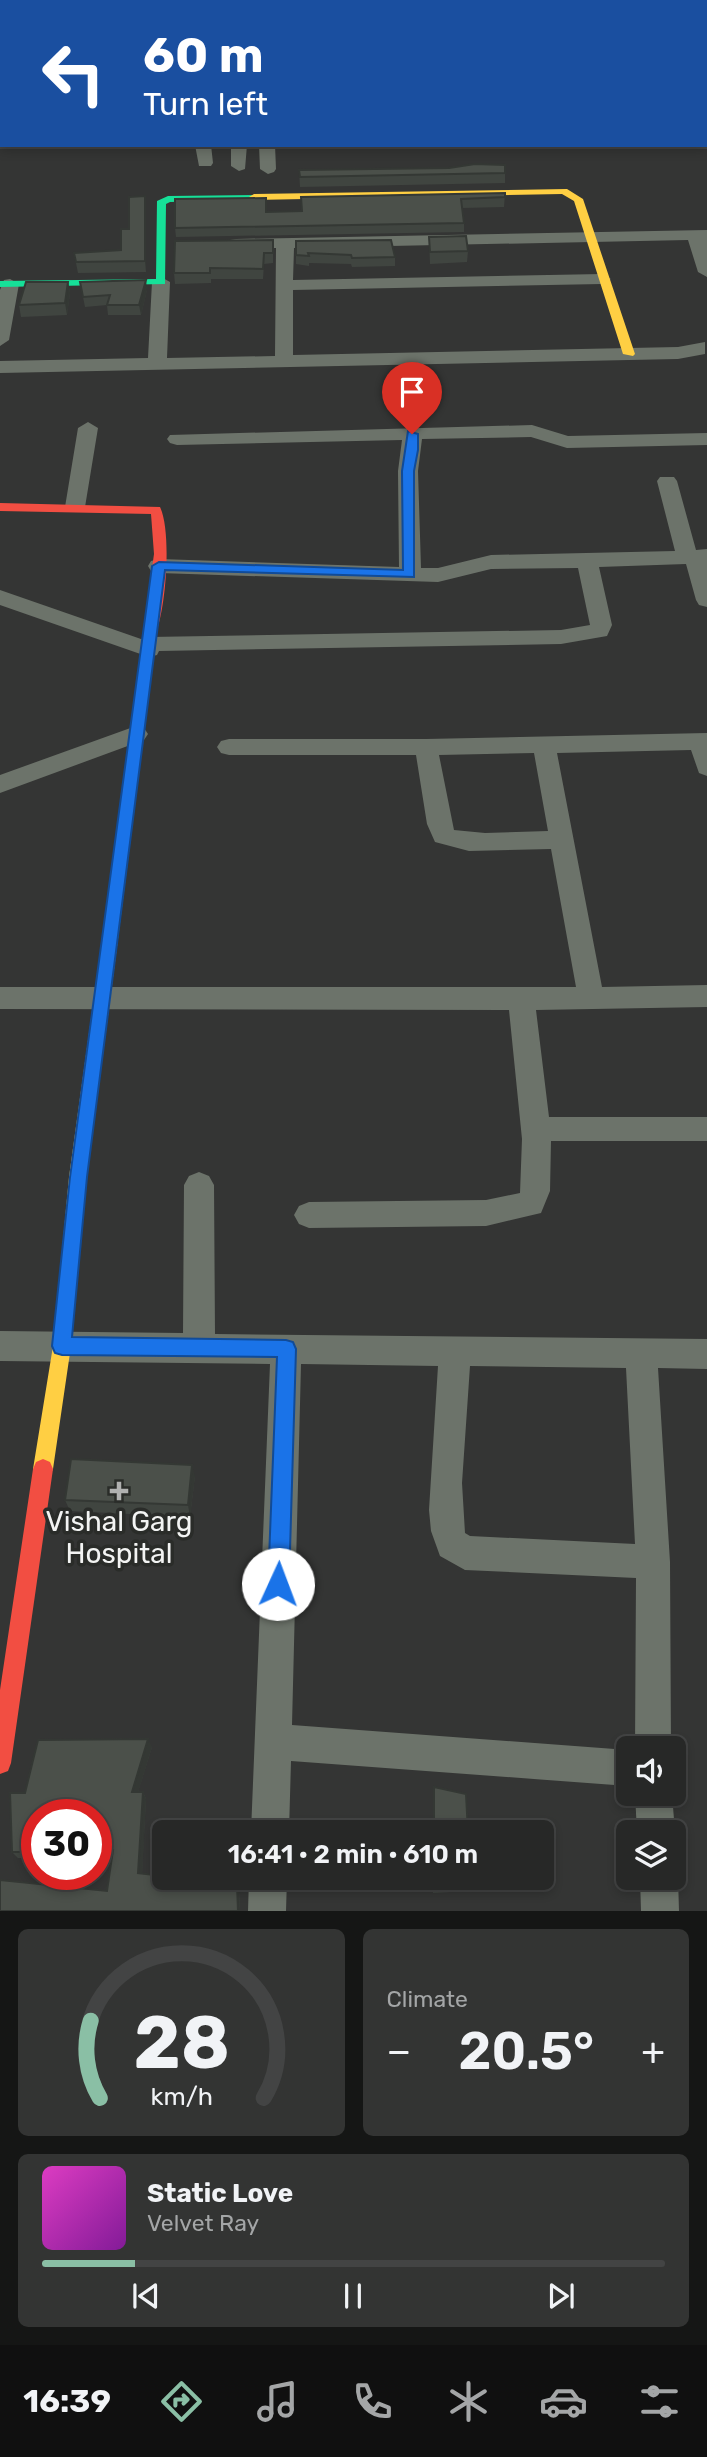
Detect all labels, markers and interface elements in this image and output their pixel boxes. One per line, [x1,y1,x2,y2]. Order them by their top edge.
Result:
text: 60 m [143,26,264,84]
icon: left [28,28,119,119]
text: Turn left [143,85,268,123]
pin [382,362,442,434]
icon: arrive [393,373,431,411]
marker: Vishal Garg Hospital [109,1481,129,1501]
place label: Vishal Garg Hospital [45,1505,193,1570]
position arrow [241,1547,315,1621]
map controls [616,1736,686,1890]
button: sound [616,1736,686,1806]
speed limit sign: 30 [21,1799,112,1890]
button: layers [616,1820,686,1890]
text: 16:41 · 2 min · 610 m [228,1839,478,1870]
text: Climate [387,1985,468,2013]
text: 28 [133,2001,230,2087]
text: 20.5° [459,2020,594,2082]
text: − [387,2028,411,2074]
text: + [641,2028,665,2074]
text: km/h [150,2082,212,2111]
text: Static Love [147,2178,293,2209]
text: Velvet Ray [147,2209,259,2237]
icon: previous [127,2277,165,2315]
icon: pause [334,2277,372,2315]
icon: next [542,2277,580,2315]
icon: directions [157,2377,206,2426]
icon: music [253,2377,302,2426]
icon: phone [348,2377,397,2426]
icon: climate [444,2377,493,2426]
icon: car [539,2377,588,2426]
icon: filters [635,2377,684,2426]
text: 16:39 [23,2382,111,2420]

